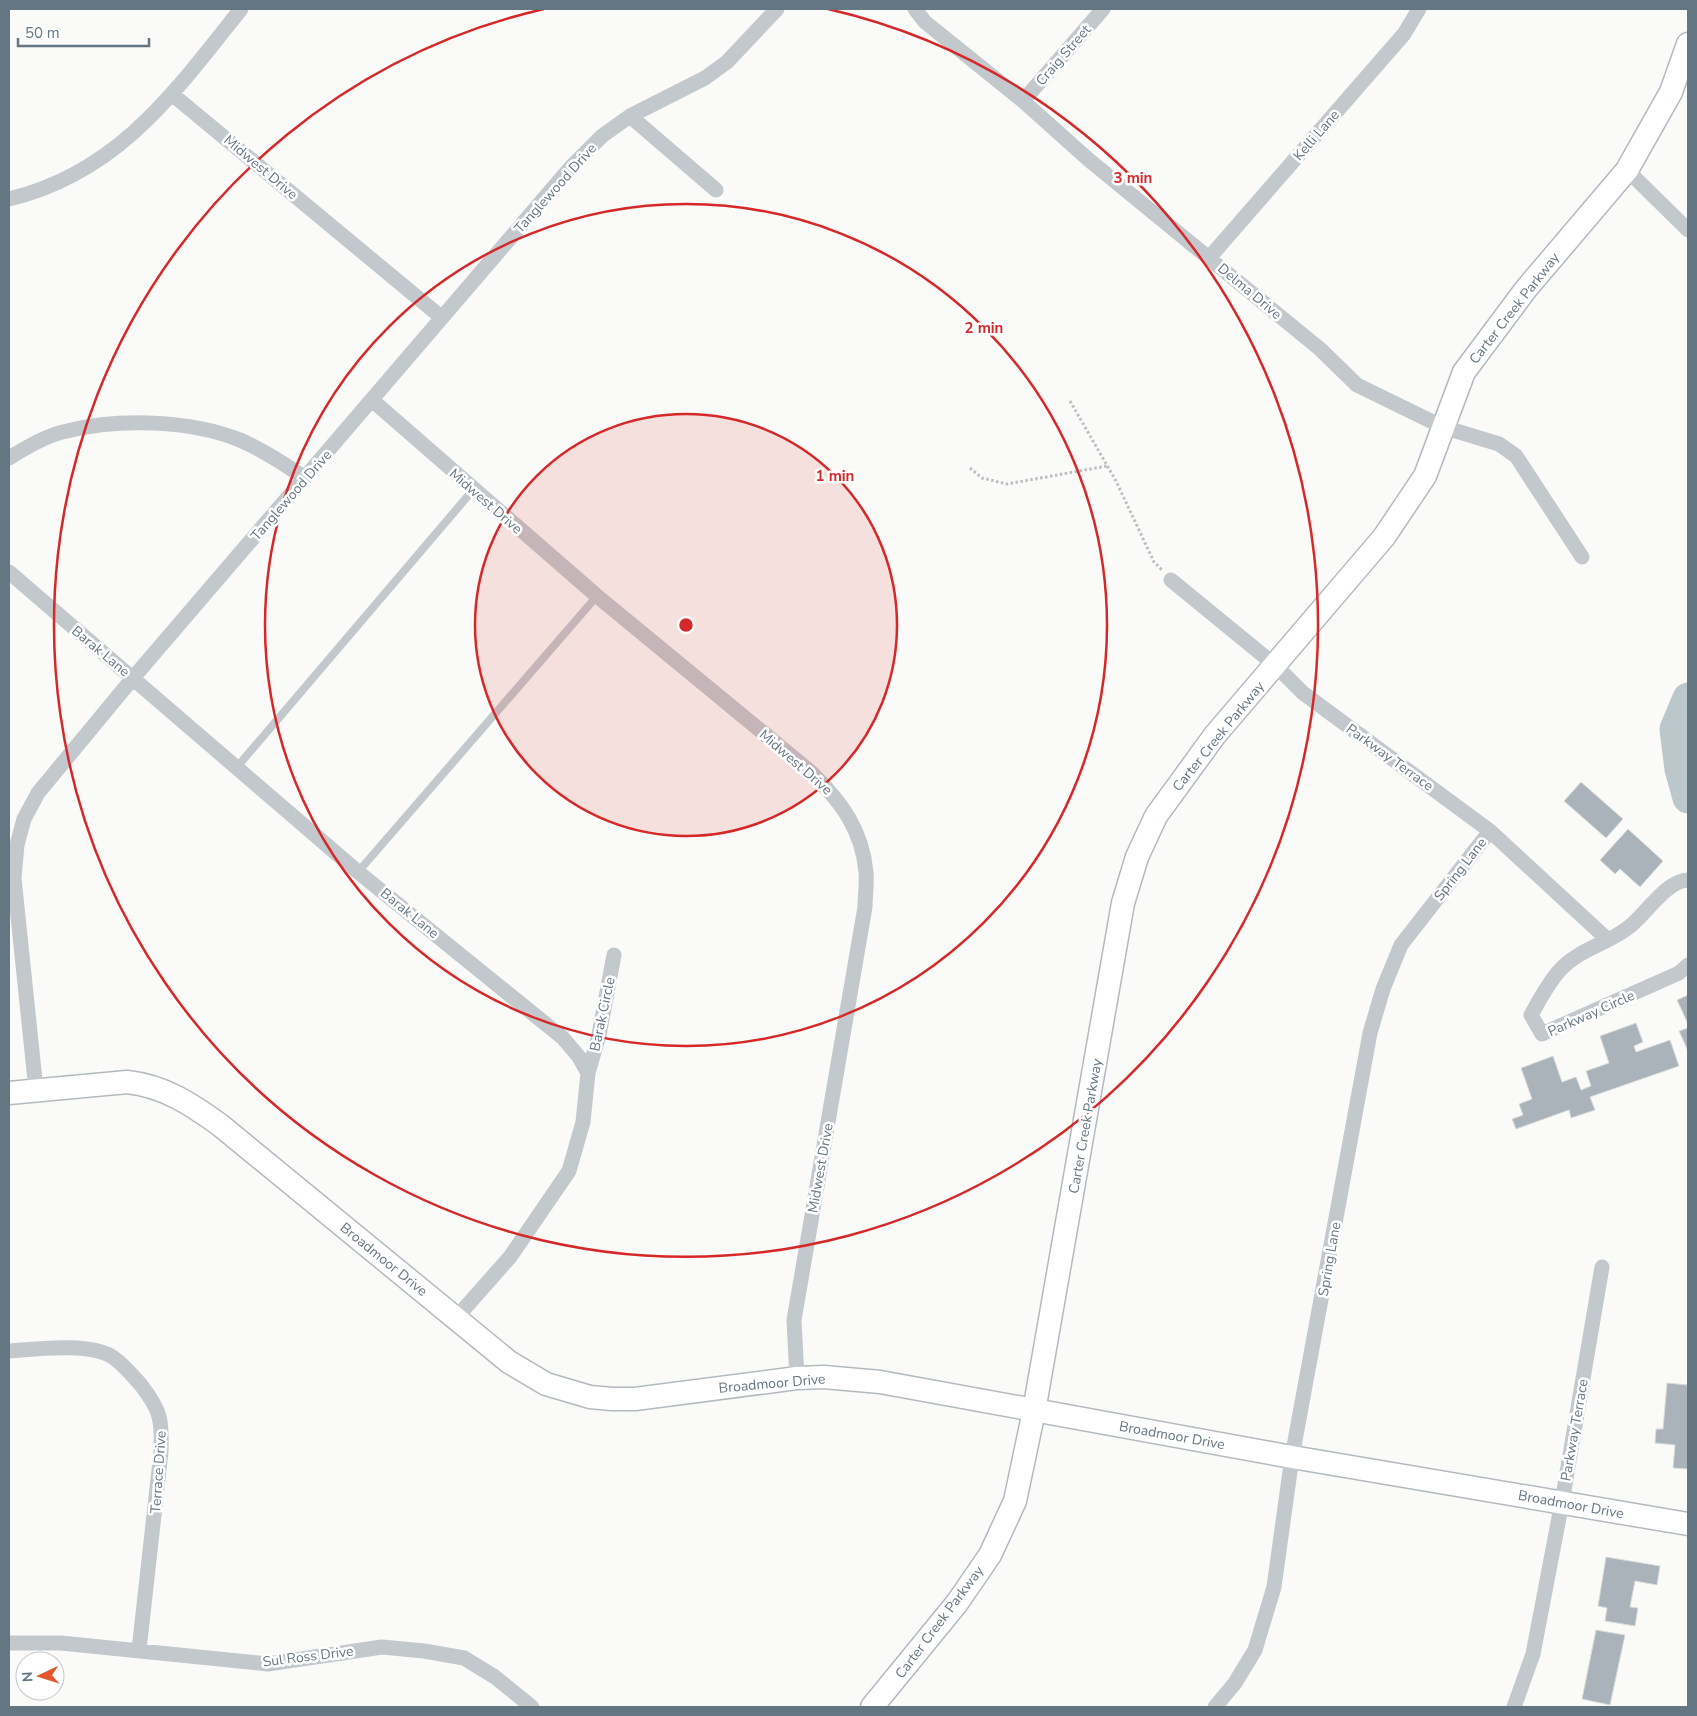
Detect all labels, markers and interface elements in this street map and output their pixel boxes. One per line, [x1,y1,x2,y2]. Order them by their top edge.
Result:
scale bar [18,15,149,47]
street label: Craig Street [1032,21,1095,90]
text: 50 m [25,23,60,43]
street label: Kelli Lane [1289,106,1344,165]
street label: Midwest Drive [220,131,302,204]
street label: Tanglewood Drive [510,139,601,237]
text: 3 min [1114,168,1152,188]
street label: Carter Creek Parkway [1465,248,1564,368]
street label: Delma Drive [1214,259,1286,324]
text: 2 min [965,318,1003,338]
street label: Tanglewood Drive [247,446,336,545]
street label: Midwest Drive [445,464,526,538]
text: 1 min [816,466,854,486]
centre of rings [677,616,695,634]
street label: Barak Lane [68,622,134,681]
street label: Carter Creek Parkway [1168,677,1269,795]
street label: Parkway Terrace [1342,719,1437,796]
street label: Midwest Drive [755,725,836,799]
street label: Spring Lane [1430,834,1491,905]
street label: Barak Lane [376,884,443,943]
street label: Barak Circle [585,975,620,1053]
street label: Parkway Circle [1545,986,1638,1041]
street label: Carter Creek Parkway [1064,1056,1107,1195]
street label: Midwest Drive [803,1122,838,1214]
street label: Broadmoor Drive [336,1218,431,1300]
street label: Spring Lane [1314,1220,1345,1298]
street label: Broadmoor Drive [718,1369,826,1398]
street label: Parkway Terrace [1556,1377,1593,1483]
street label: Broadmoor Drive [1118,1417,1226,1454]
street label: Terrace Drive [146,1430,171,1514]
street label: Broadmoor Drive [1517,1486,1625,1523]
street label: Carter Creek Parkway [891,1561,989,1683]
street label: Sul Ross Drive [262,1641,355,1671]
north arrow [15,1651,65,1701]
text: N [18,1671,37,1683]

